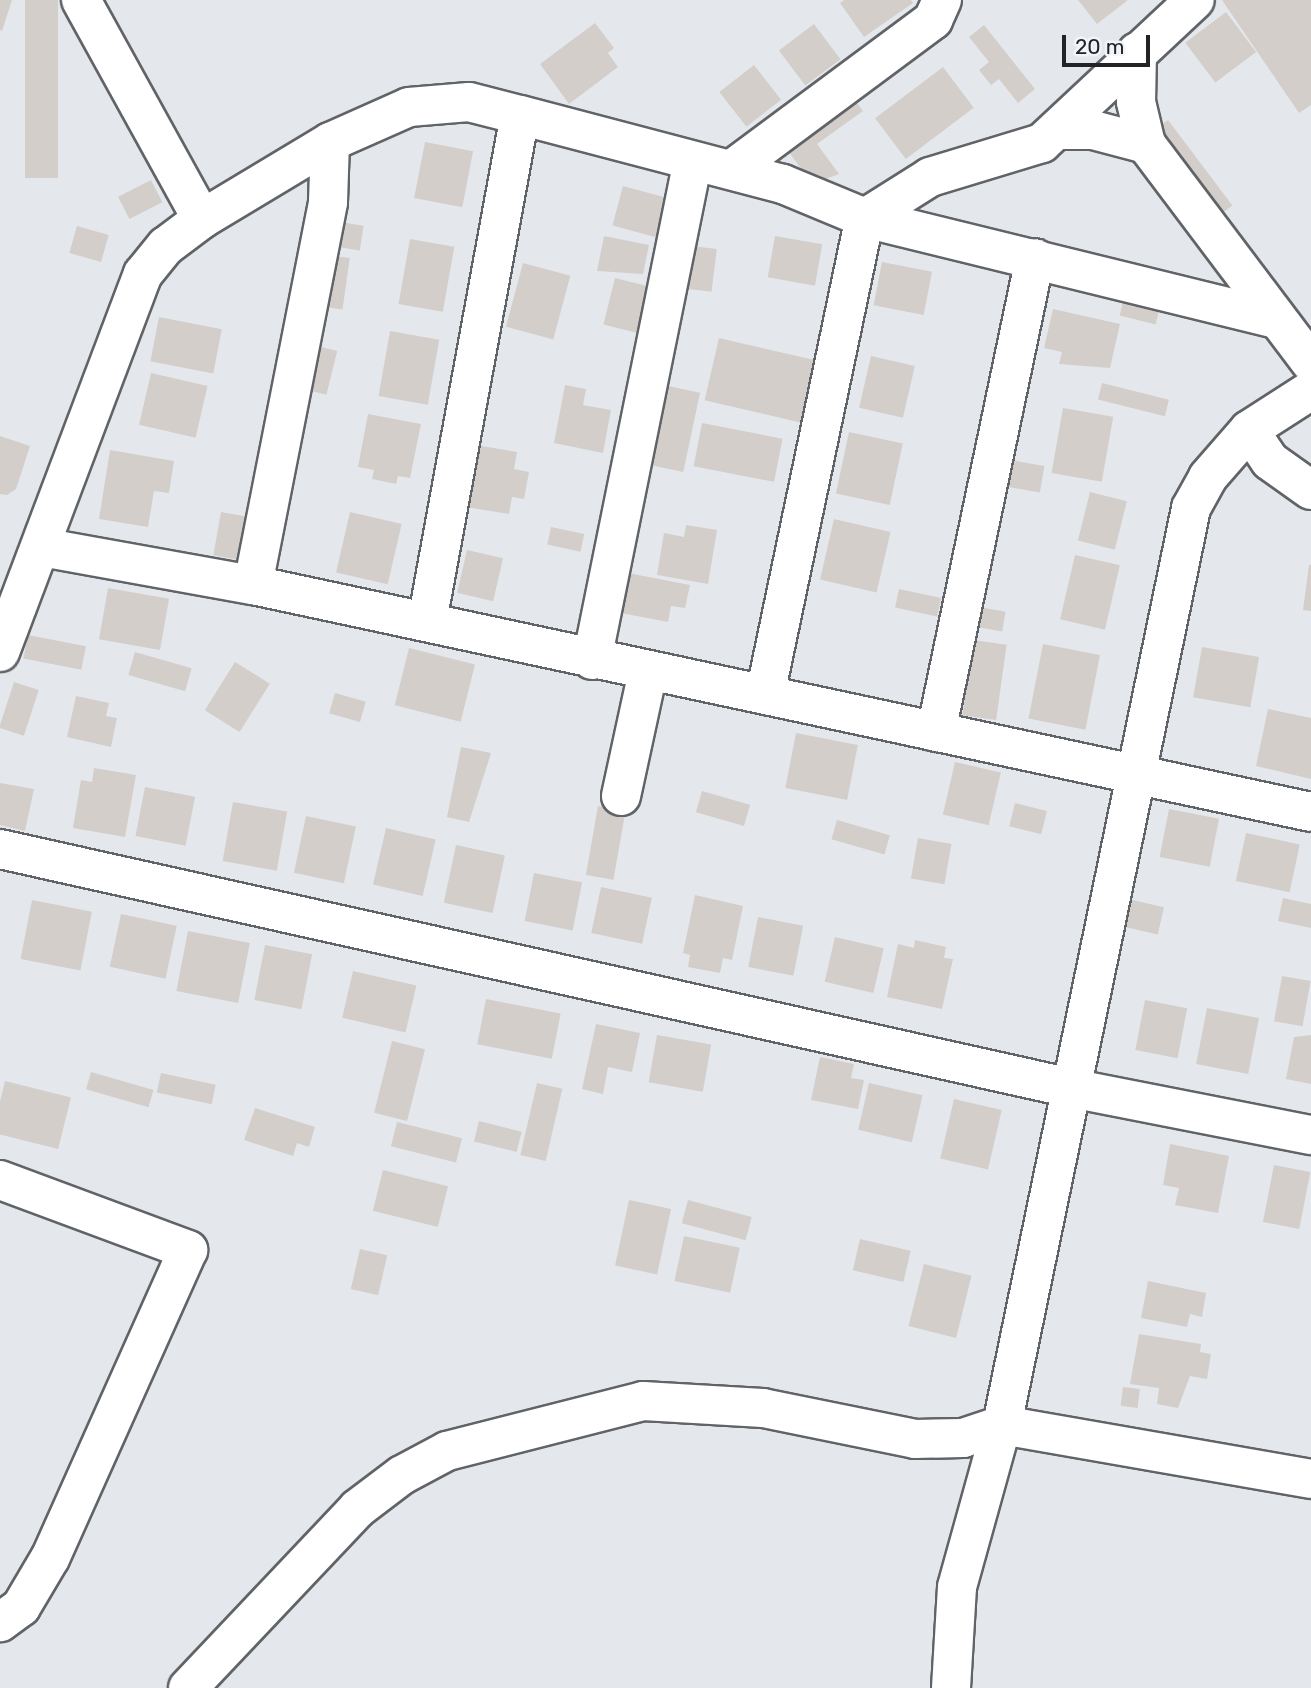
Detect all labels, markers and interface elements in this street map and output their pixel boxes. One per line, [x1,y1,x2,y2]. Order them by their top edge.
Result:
scale bar [1066,21,1154,65]
text: 20 m [1075,34,1124,59]

